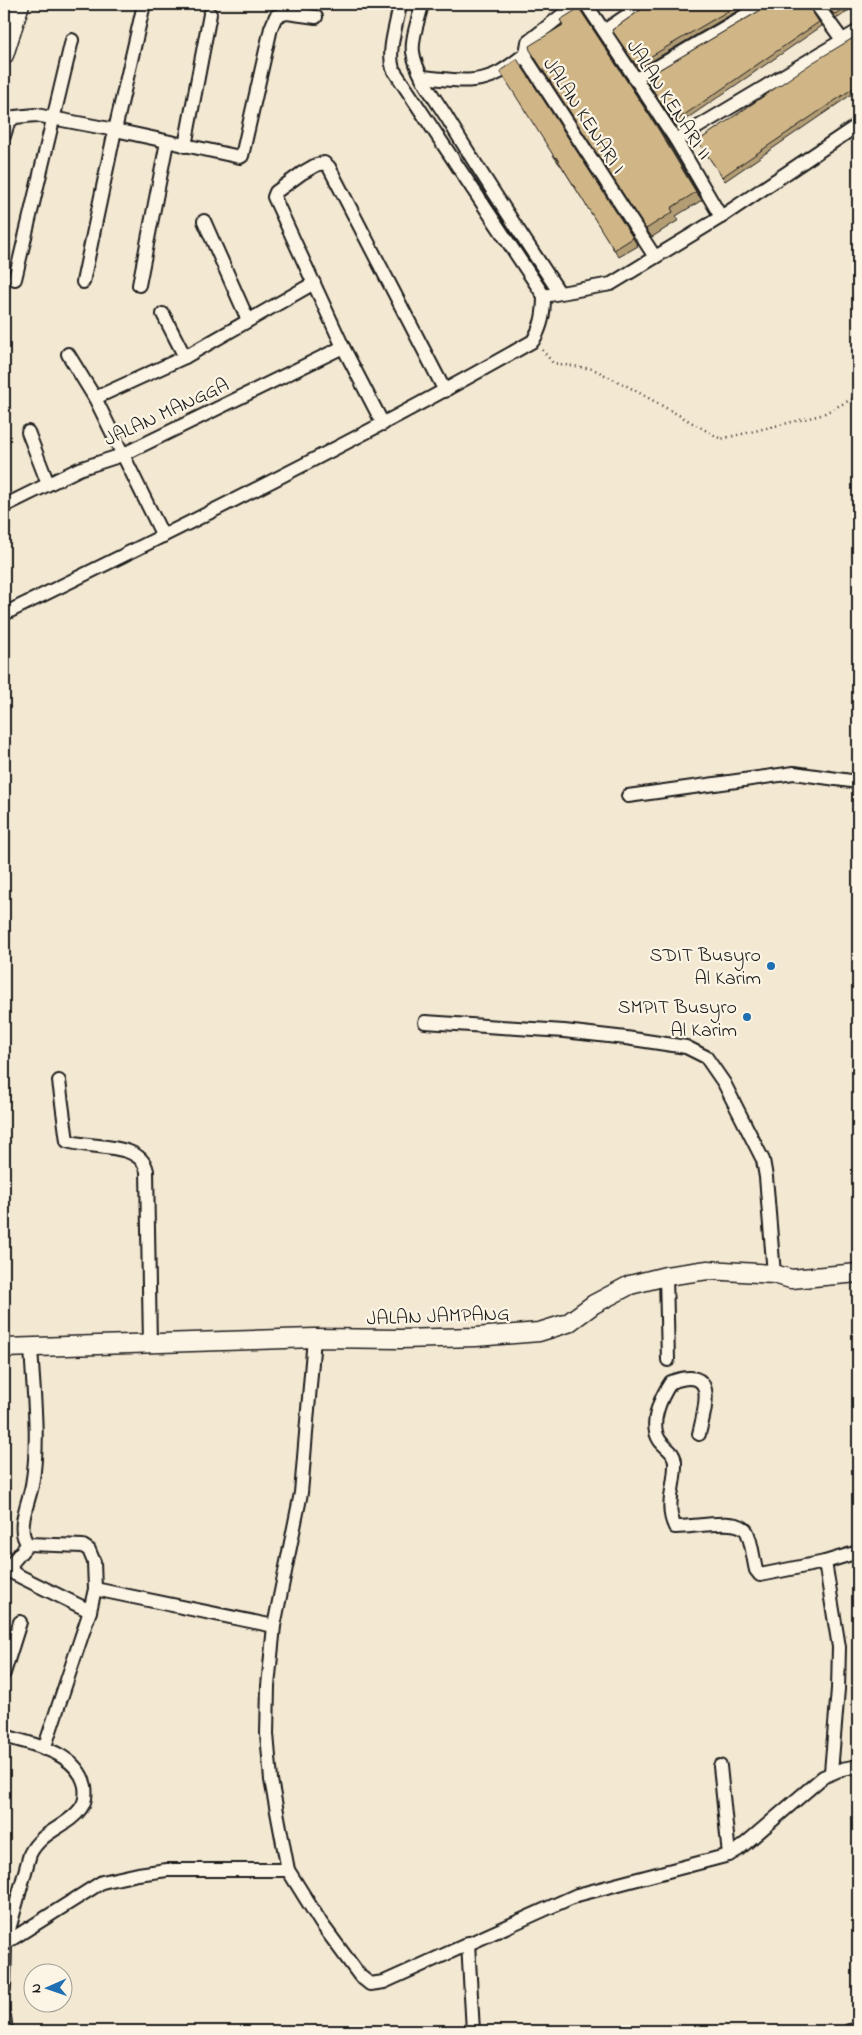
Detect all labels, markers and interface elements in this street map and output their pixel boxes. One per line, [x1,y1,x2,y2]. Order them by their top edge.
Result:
street label: JALAN KENARI II [618,35,718,166]
street label: JALAN KENARI I [534,53,631,180]
street label: JALAN MANGGA [100,372,234,455]
place label: SDIT Busyro Al Karim [650,942,761,994]
marker: SDIT Busyro Al Karim [765,960,777,972]
place label: SMPIT Busyro Al Karim [618,994,737,1046]
marker: SMPIT Busyro Al Karim [741,1011,753,1023]
street label: JALAN JAMPANG [366,1301,510,1334]
north arrow [22,1962,72,2012]
text: N [26,1983,47,1993]

